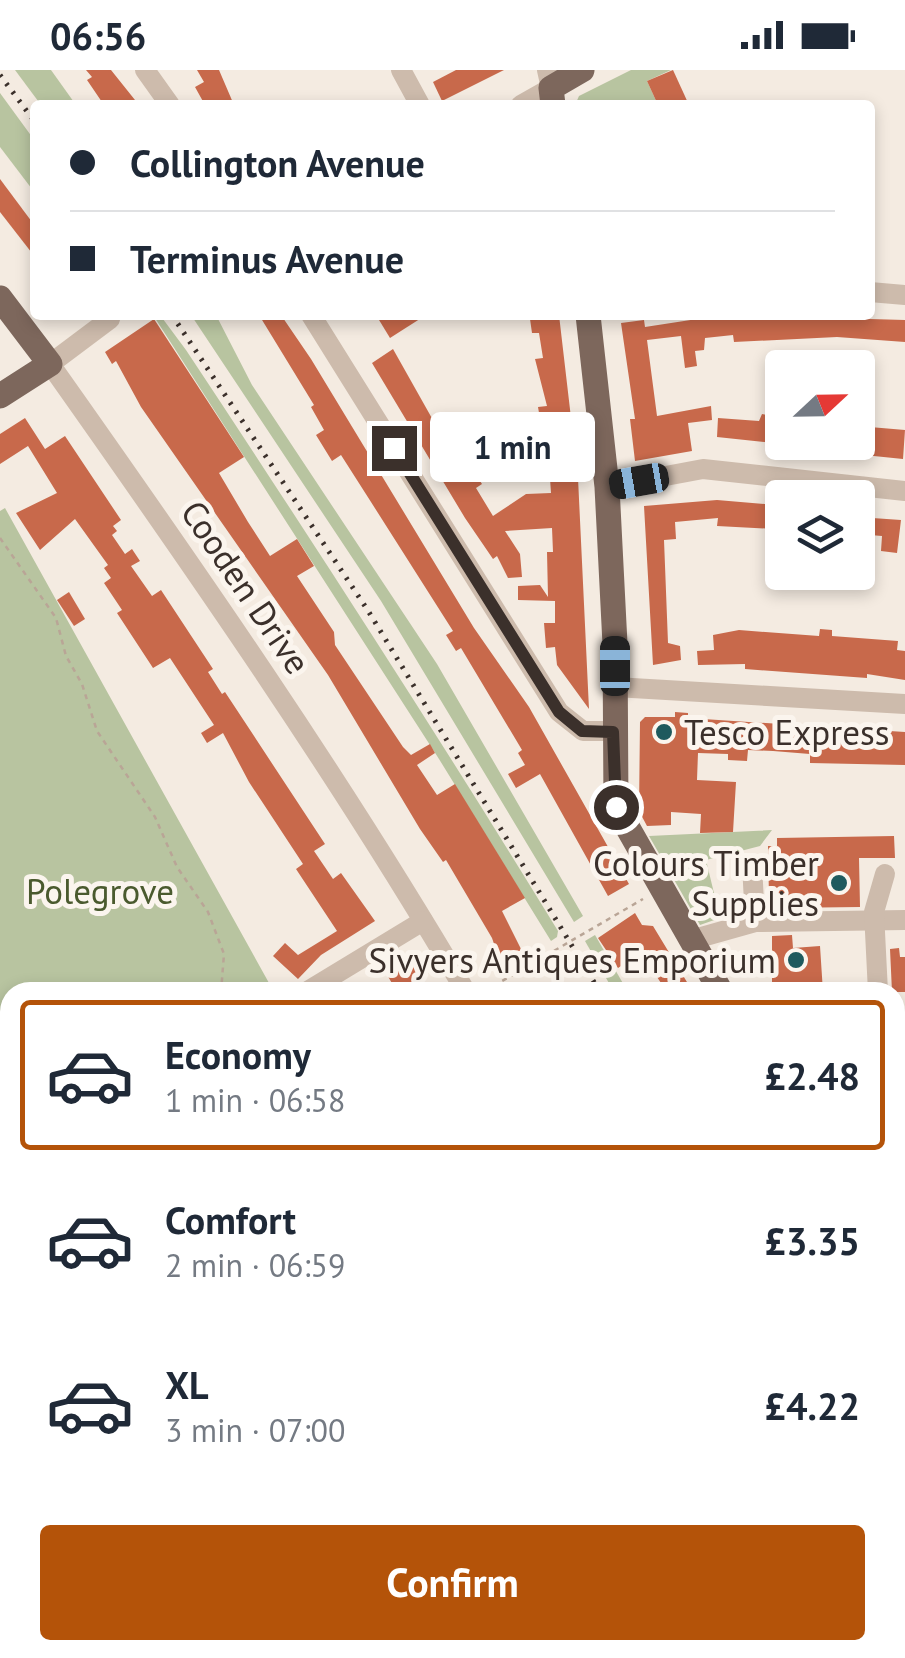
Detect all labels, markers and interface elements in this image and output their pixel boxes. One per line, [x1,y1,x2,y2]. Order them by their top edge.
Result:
text: 06:56 [50,11,146,60]
text: Collington Avenue [130,138,425,187]
text: Terminus Avenue [130,234,404,283]
north arrow [765,350,875,460]
map controls [765,350,875,590]
callout: 1 min [429,413,594,483]
route end [372,426,417,471]
text: 1 min [473,426,552,468]
car [607,461,671,501]
button: layers [765,480,875,590]
street label: Cooden Drive [171,491,321,683]
car [600,636,630,696]
place label: Tesco Express [684,709,889,755]
marker: Tesco Express [653,721,675,743]
route start [594,785,639,830]
place label: Colours Timber Supplies [593,840,819,926]
park label: Polegrove [26,868,174,914]
marker: Colours Timber Supplies [828,872,850,894]
place label: Sivyers Antiques Emporium [369,937,776,983]
marker: Sivyers Antiques Emporium [785,949,807,971]
icon: car [45,1030,135,1120]
text: Economy [165,1030,311,1079]
text: £2.48 [764,1051,860,1100]
text: 1 min · 06:58 [165,1079,345,1121]
icon: car [45,1195,135,1285]
text: Comfort [165,1195,296,1244]
text: £3.35 [764,1216,860,1265]
text: 2 min · 06:59 [165,1244,345,1286]
icon: car [45,1360,135,1450]
text: XL [165,1360,209,1409]
text: £4.22 [764,1381,860,1430]
text: 3 min · 07:00 [165,1409,345,1451]
button: Confirm [40,1525,865,1640]

